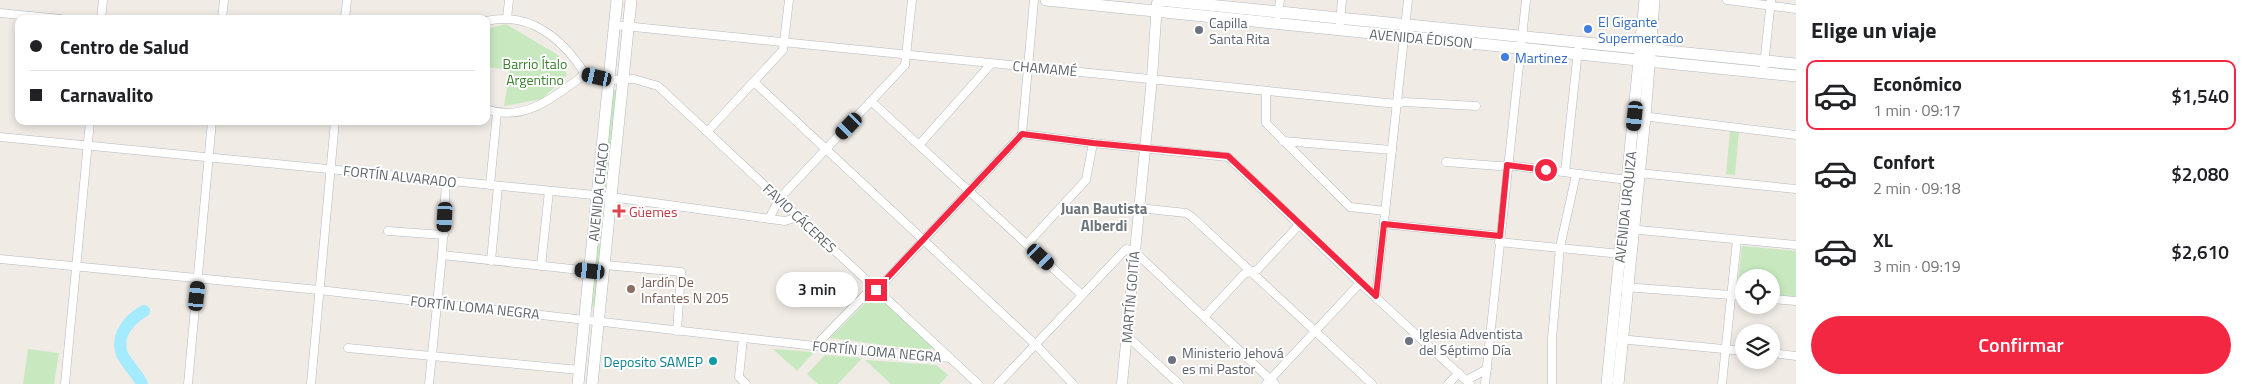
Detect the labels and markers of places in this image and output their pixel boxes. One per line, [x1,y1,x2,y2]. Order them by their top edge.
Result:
place label: El Gigante Supermercado [1598,11,1684,48]
place label: Capilla Santa Rita [1209,12,1270,49]
marker: El Gigante Supermercado [1582,23,1594,35]
marker: Capilla Santa Rita [1193,24,1205,36]
place label: Martinez [1515,47,1568,68]
marker: Martinez [1499,51,1511,63]
place label: Güemes [629,201,677,222]
marker: Güemes [613,205,625,217]
place label: Jardín De Infantes N 205 [641,271,729,308]
marker: Jardín De Infantes N 205 [625,283,637,295]
place label: Iglesia Adventista del Séptimo Día [1419,323,1523,360]
marker: Iglesia Adventista del Séptimo Día [1403,335,1415,347]
place label: Ministerio Jehová es mi Pastor [1182,342,1284,379]
place label: Deposito SAMEP [604,351,703,372]
marker: Ministerio Jehová es mi Pastor [1166,354,1178,366]
marker: Deposito SAMEP [707,355,719,367]

